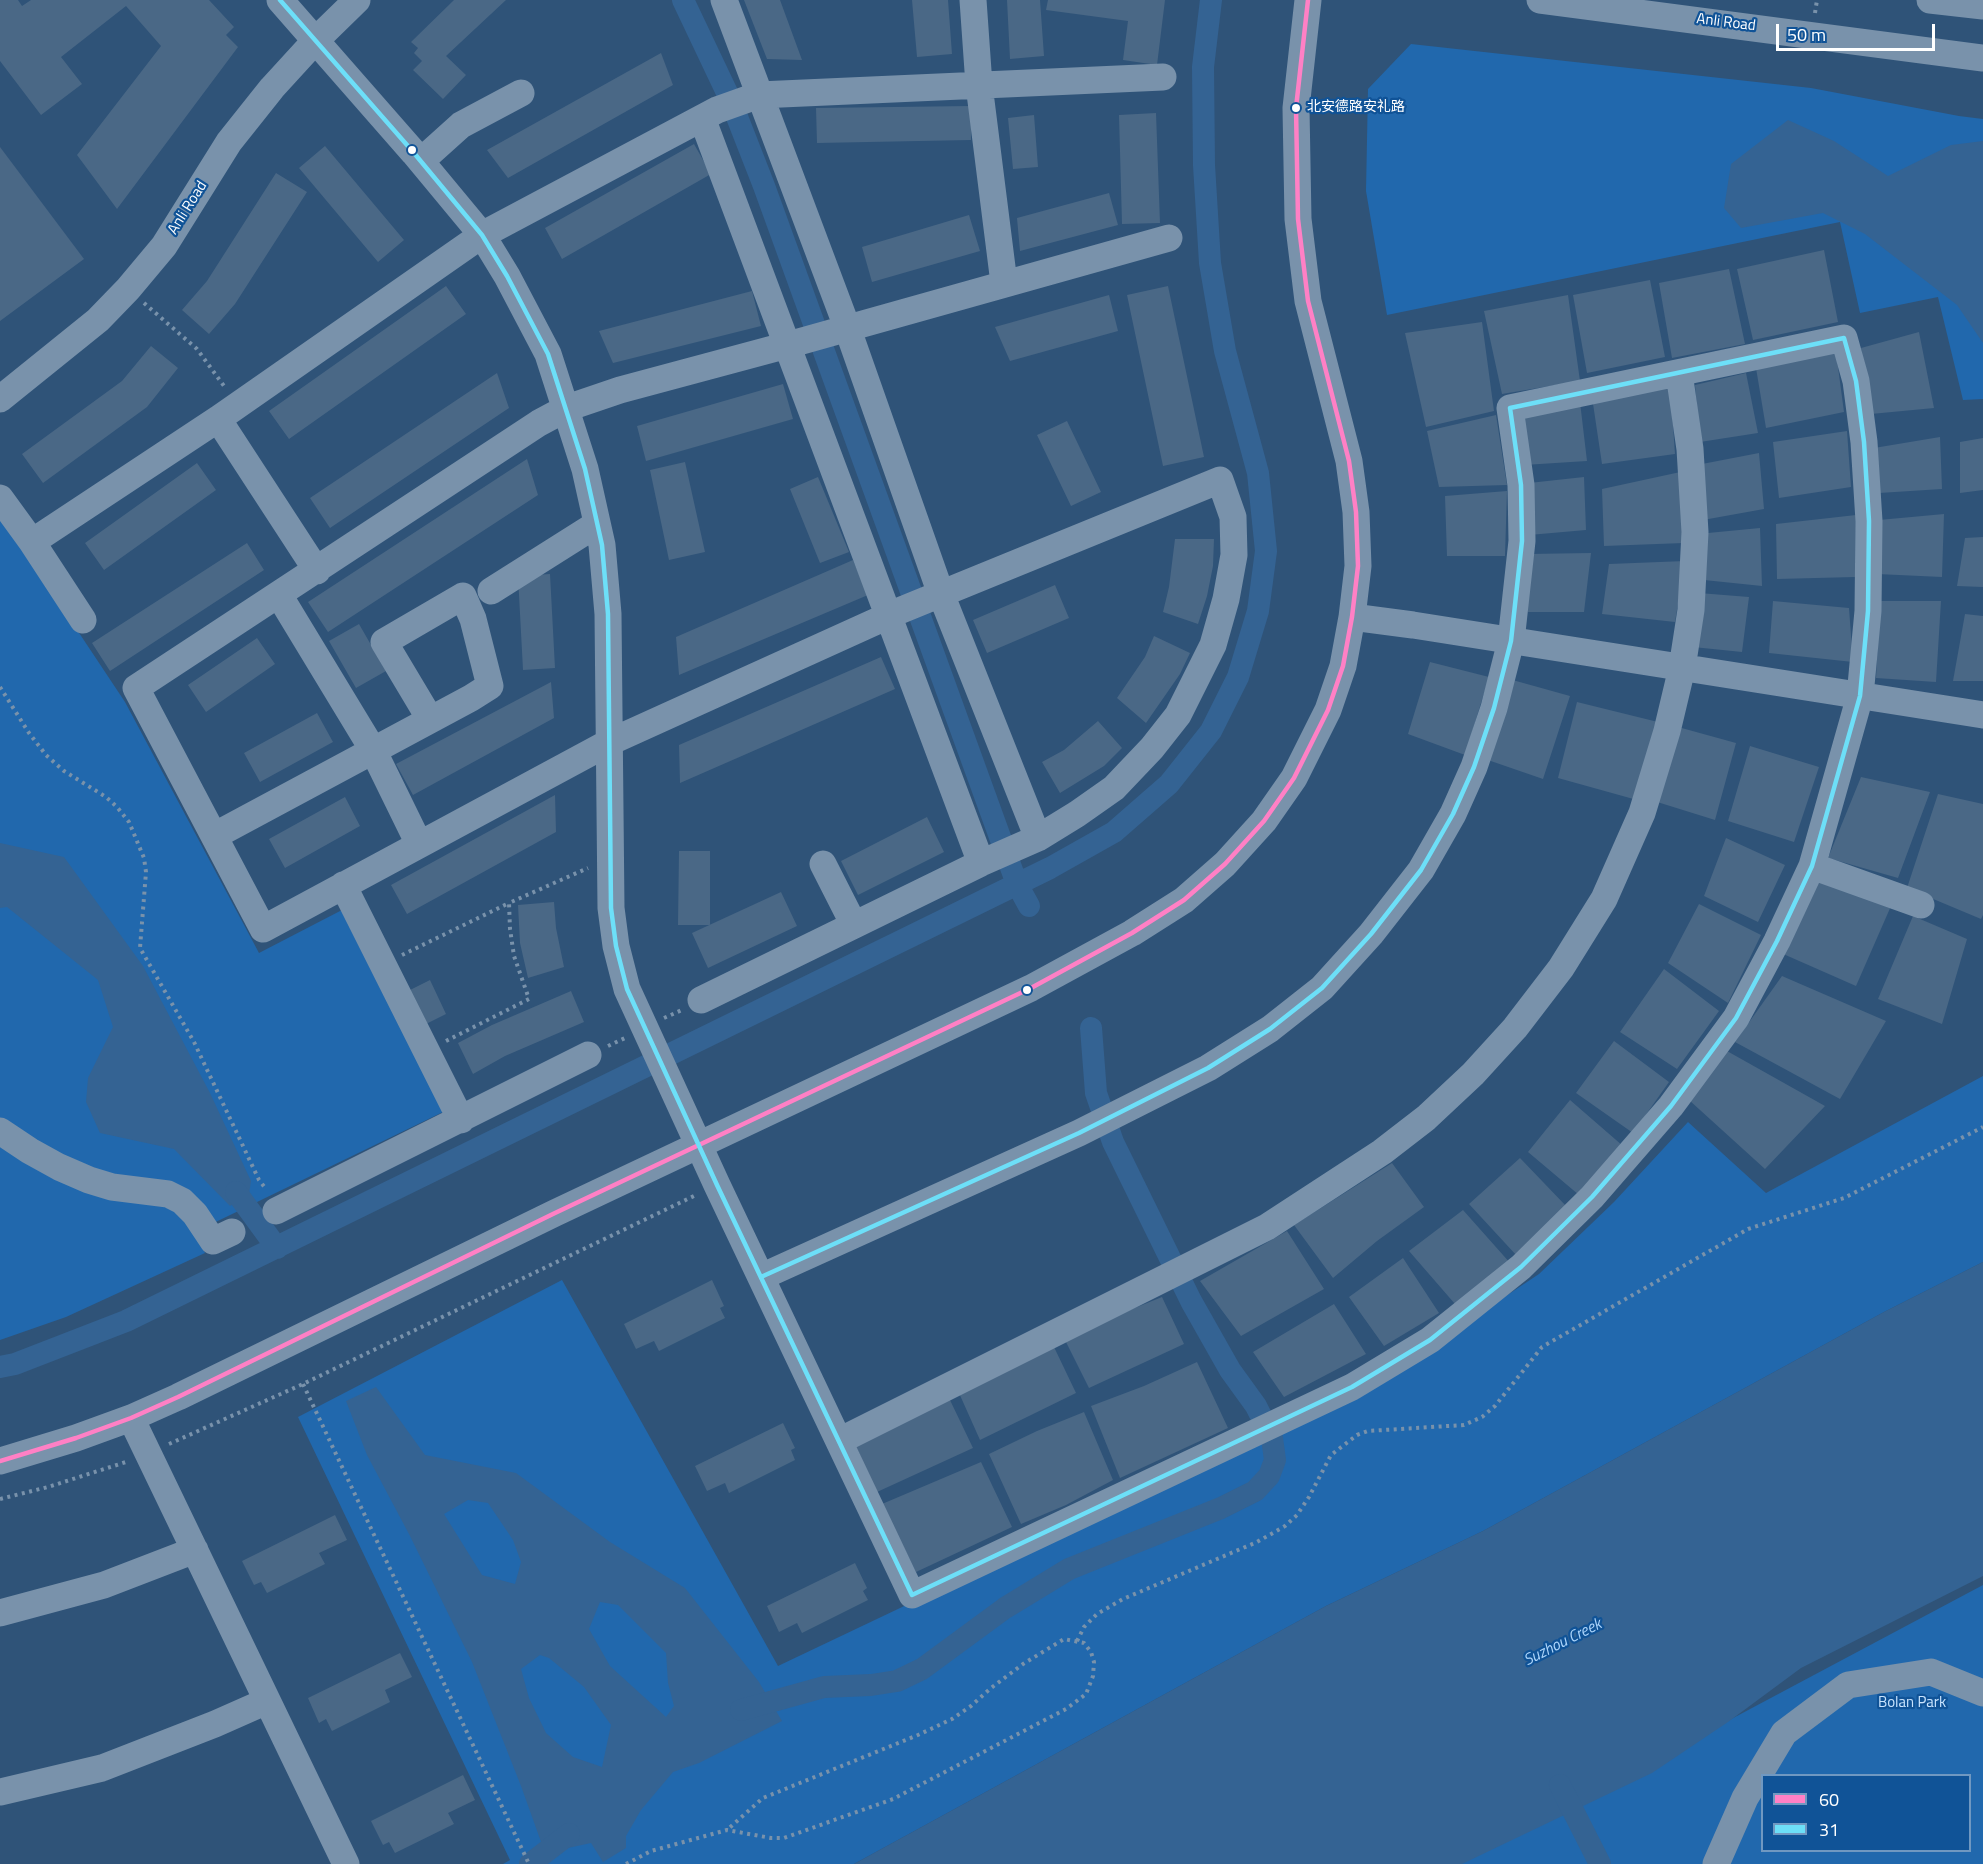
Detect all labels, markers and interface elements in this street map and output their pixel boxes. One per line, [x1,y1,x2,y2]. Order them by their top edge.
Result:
street label: Anli Road [1695,10,1757,36]
scale bar [1779,12,1938,50]
text: 50 m [1787,21,1826,48]
place label: 北安德路安礼路 [1307,100,1405,116]
marker: 北安德路安礼路 [1290,102,1302,114]
unlabelled marker [406,144,418,156]
street label: Anli Road [165,178,211,238]
unlabelled marker [1021,984,1033,996]
water label: Suzhou Creek [1521,1615,1605,1671]
park label: Bolan Park [1878,1694,1946,1712]
legend [1761,1774,1971,1852]
text: 60 [1819,1786,1839,1813]
text: 31 [1819,1816,1839,1843]

